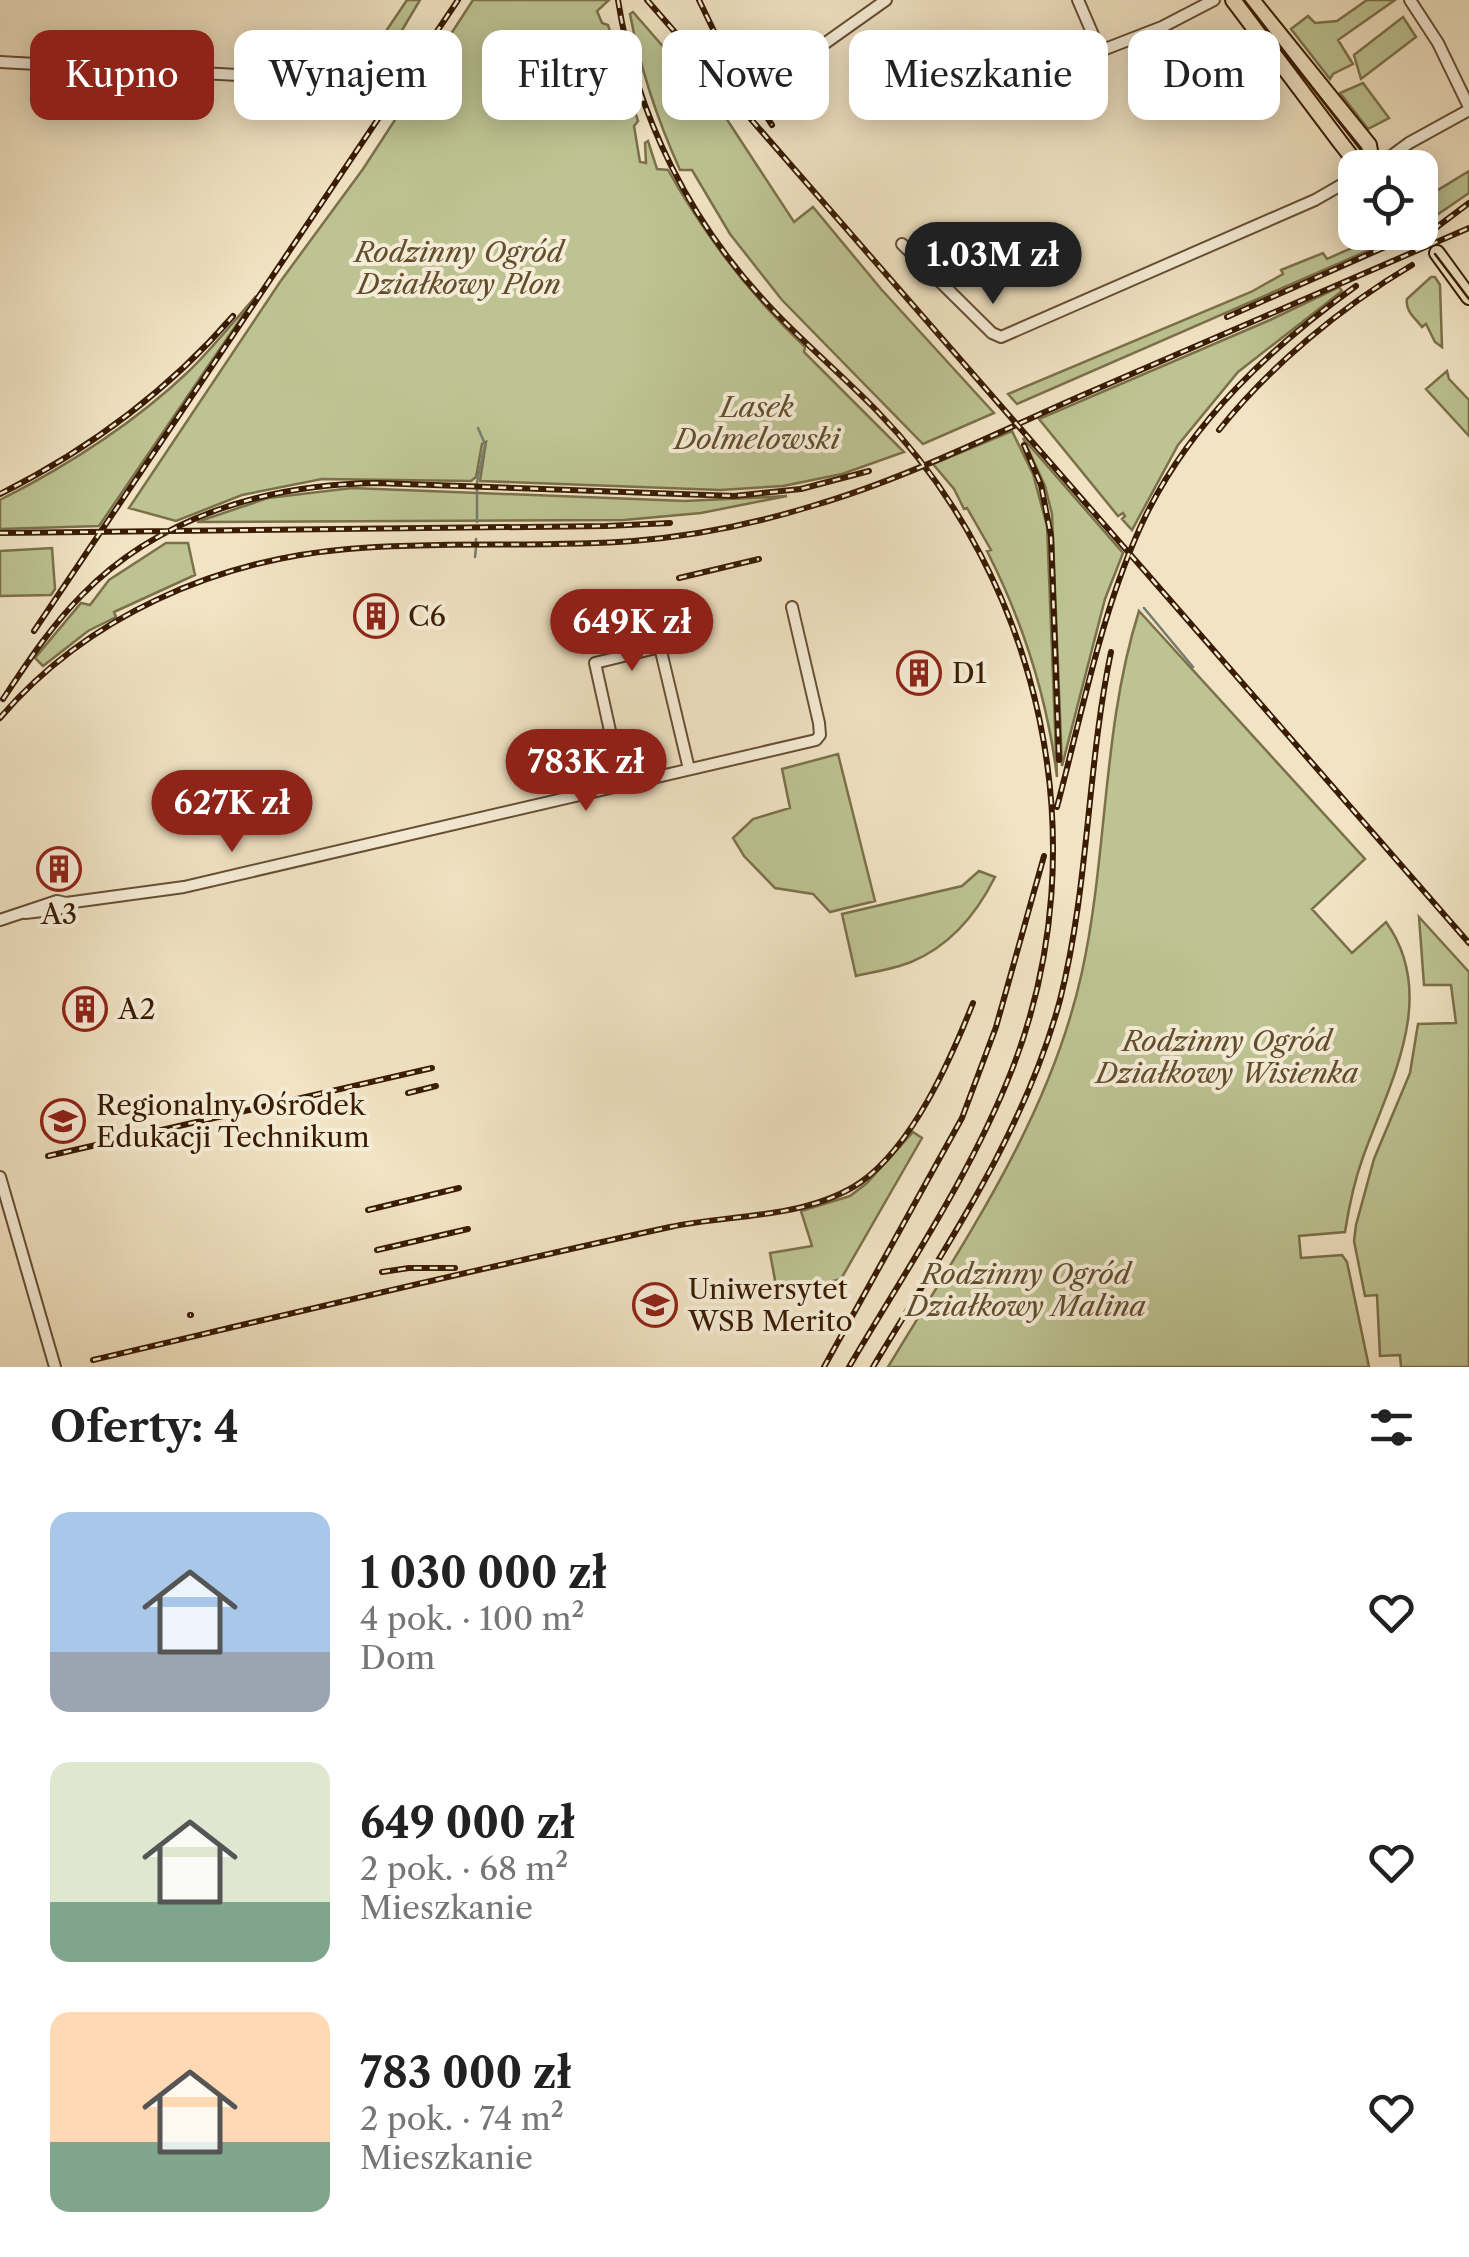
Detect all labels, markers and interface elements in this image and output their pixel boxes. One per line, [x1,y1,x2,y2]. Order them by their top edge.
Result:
chip: Kupno [30,30,214,120]
chip: Wynajem [234,30,462,120]
chip: Filtry [482,30,642,120]
chip: Nowe [662,30,829,120]
chip: Mieszkanie [849,30,1108,120]
chip: Dom [1128,30,1280,120]
map controls [1338,150,1438,250]
button: locate [1338,150,1438,250]
pin: 1.03M zł [890,222,1096,307]
park label: Rodzinny Ogród Działkowy Plon [353,235,567,301]
text: 1.03M zł [927,235,1059,274]
park label: Lasek Dolmelowski [672,390,842,456]
pin: 649K zł [540,589,724,674]
building icon: C6 [353,593,399,639]
place label: C6 [408,599,446,633]
text: 649K zł [572,602,692,641]
building icon: D1 [896,650,942,696]
place label: D1 [952,656,987,690]
pin: 783K zł [494,729,678,814]
text: 783K zł [528,742,644,781]
pin: 627K zł [140,770,324,855]
text: 627K zł [173,783,291,822]
building icon: A3 [36,846,82,892]
place label: A3 [40,897,77,931]
building icon: A2 [62,986,108,1032]
place label: A2 [117,992,156,1026]
park label: Rodzinny Ogród Działkowy Wisienka [1094,1024,1359,1090]
place label: Regionalny Ośrodek Edukacji Technikum [96,1088,370,1154]
school or university icon: Regionalny Ośrodek Edukacji Technikum [40,1098,86,1144]
park label: Rodzinny Ogród Działkowy Malina [904,1257,1146,1323]
place label: Uniwersytet WSB Merito [687,1272,853,1338]
school or university icon: Uniwersytet WSB Merito [632,1282,678,1328]
icon: filters [1364,1400,1419,1455]
text: Oferty: 4 [50,1401,239,1453]
text: 1 030 000 zł [360,1547,607,1599]
icon: home [130,1552,250,1672]
icon: heart [1364,1585,1419,1640]
text: 4 pok. · 100 m² [360,1599,585,1638]
text: Dom [360,1638,435,1677]
text: 649 000 zł [360,1797,575,1849]
icon: home [130,1802,250,1922]
icon: heart [1364,1835,1419,1890]
text: 2 pok. · 68 m² [360,1849,568,1888]
text: Mieszkanie [360,1888,533,1927]
text: 783 000 zł [360,2047,572,2099]
icon: home [130,2052,250,2172]
icon: heart [1364,2085,1419,2140]
text: 2 pok. · 74 m² [360,2099,564,2138]
text: Mieszkanie [360,2138,533,2177]

